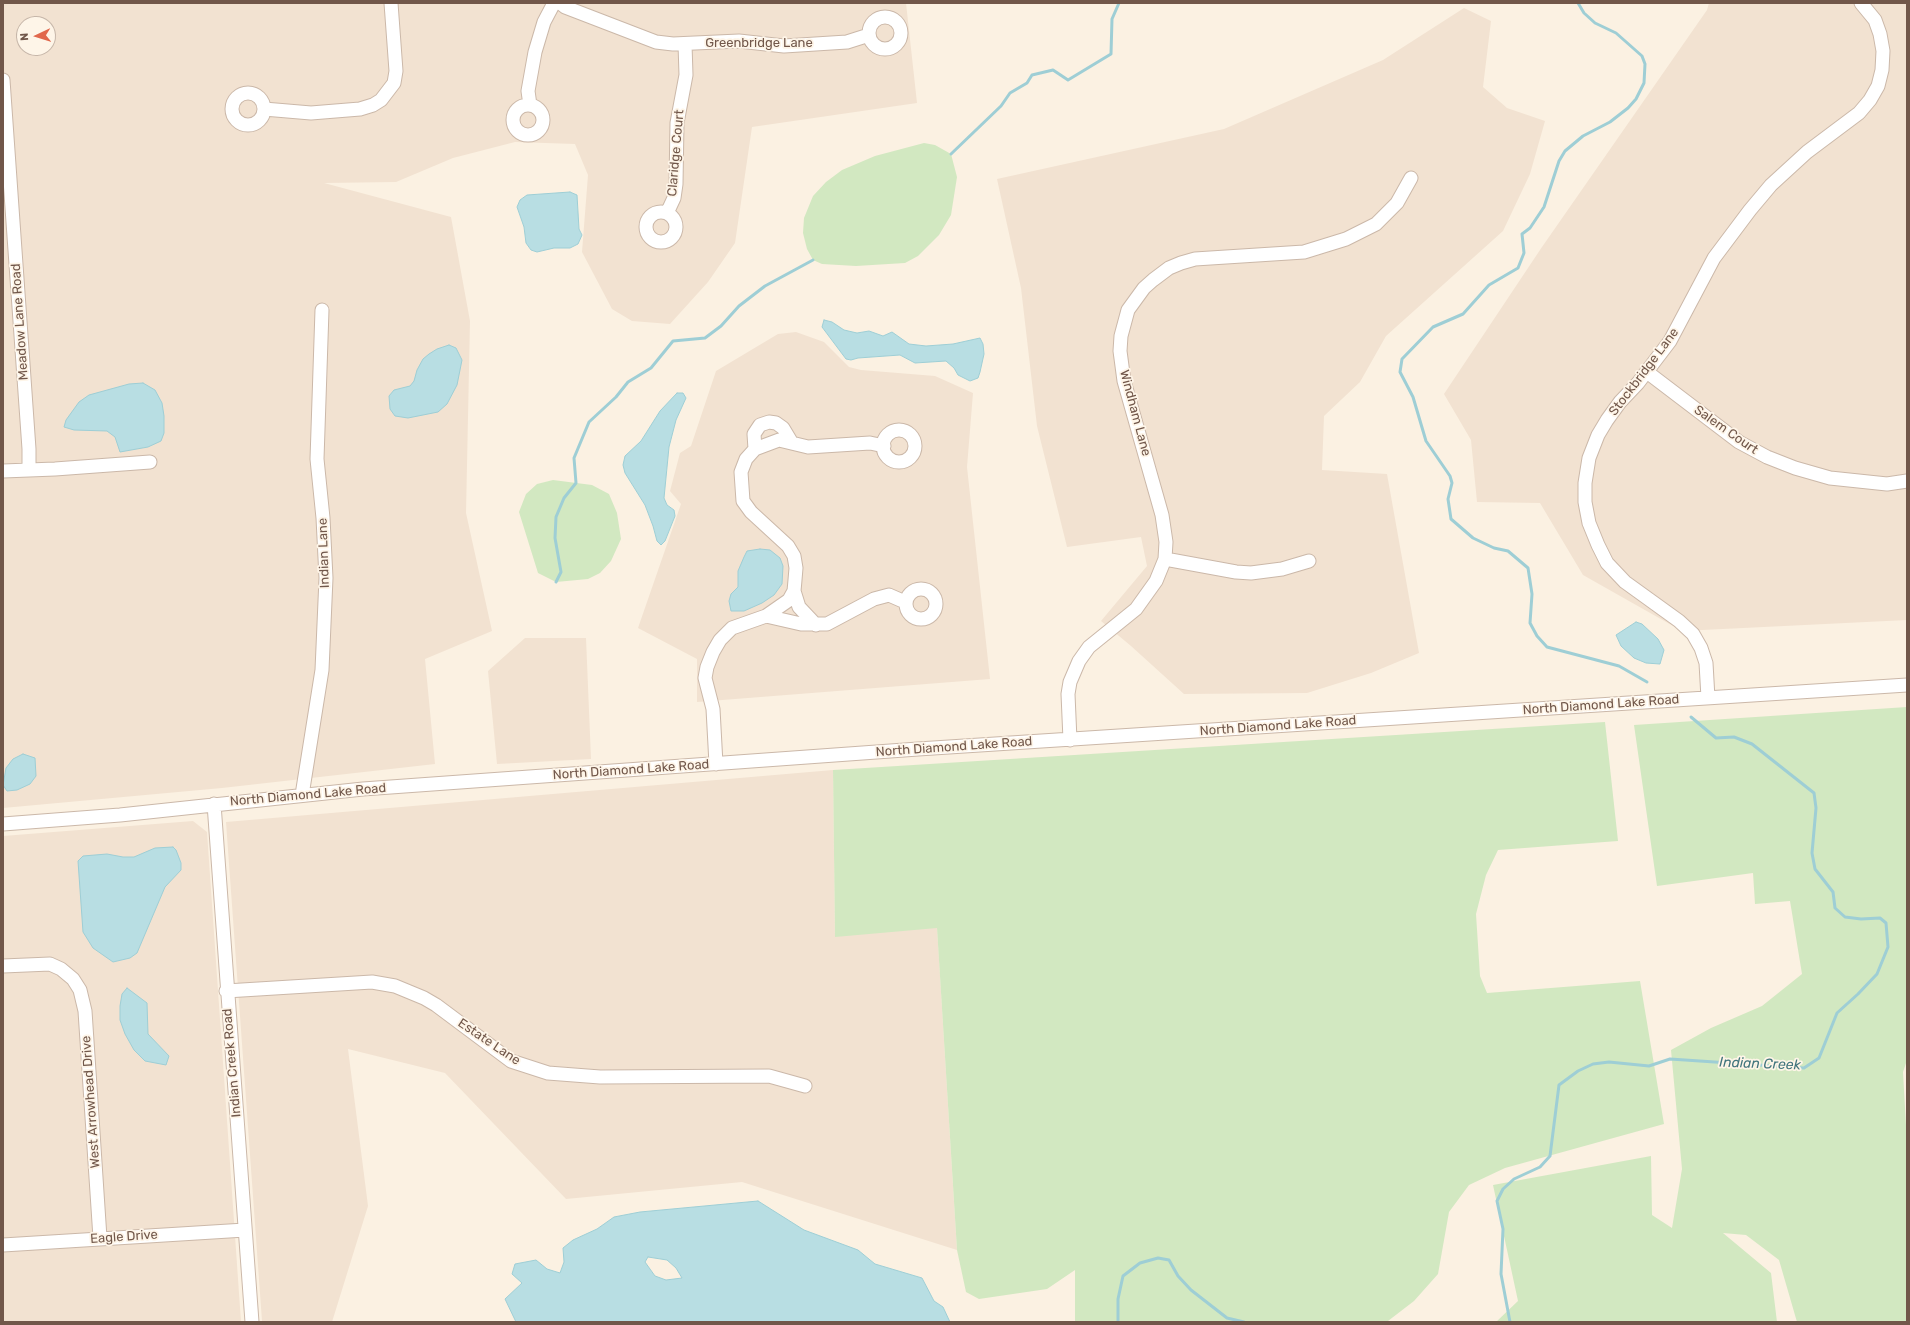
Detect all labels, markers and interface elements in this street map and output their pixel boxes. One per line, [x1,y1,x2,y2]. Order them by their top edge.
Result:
north arrow [16,16,56,56]
text: N [18,32,31,41]
street label: Greenbridge Lane [705,35,813,51]
street label: Claridge Court [664,109,688,197]
street label: Meadow Lane Road [8,263,32,381]
street label: Stockbridge Lane [1606,325,1682,419]
street label: Windham Lane [1116,368,1154,458]
street label: Salem Court [1691,402,1761,458]
street label: Indian Lane [315,518,333,588]
street label: North Diamond Lake Road [1522,692,1680,718]
street label: North Diamond Lake Road [1199,713,1357,739]
street label: North Diamond Lake Road [875,734,1033,760]
street label: North Diamond Lake Road [552,757,710,783]
street label: North Diamond Lake Road [229,780,387,810]
street label: Indian Creek Road [219,1008,245,1118]
street label: Estate Lane [455,1015,523,1069]
street label: West Arrowhead Drive [79,1035,103,1169]
water label: Indian Creek [1719,1054,1801,1074]
street label: Eagle Drive [90,1227,158,1247]

